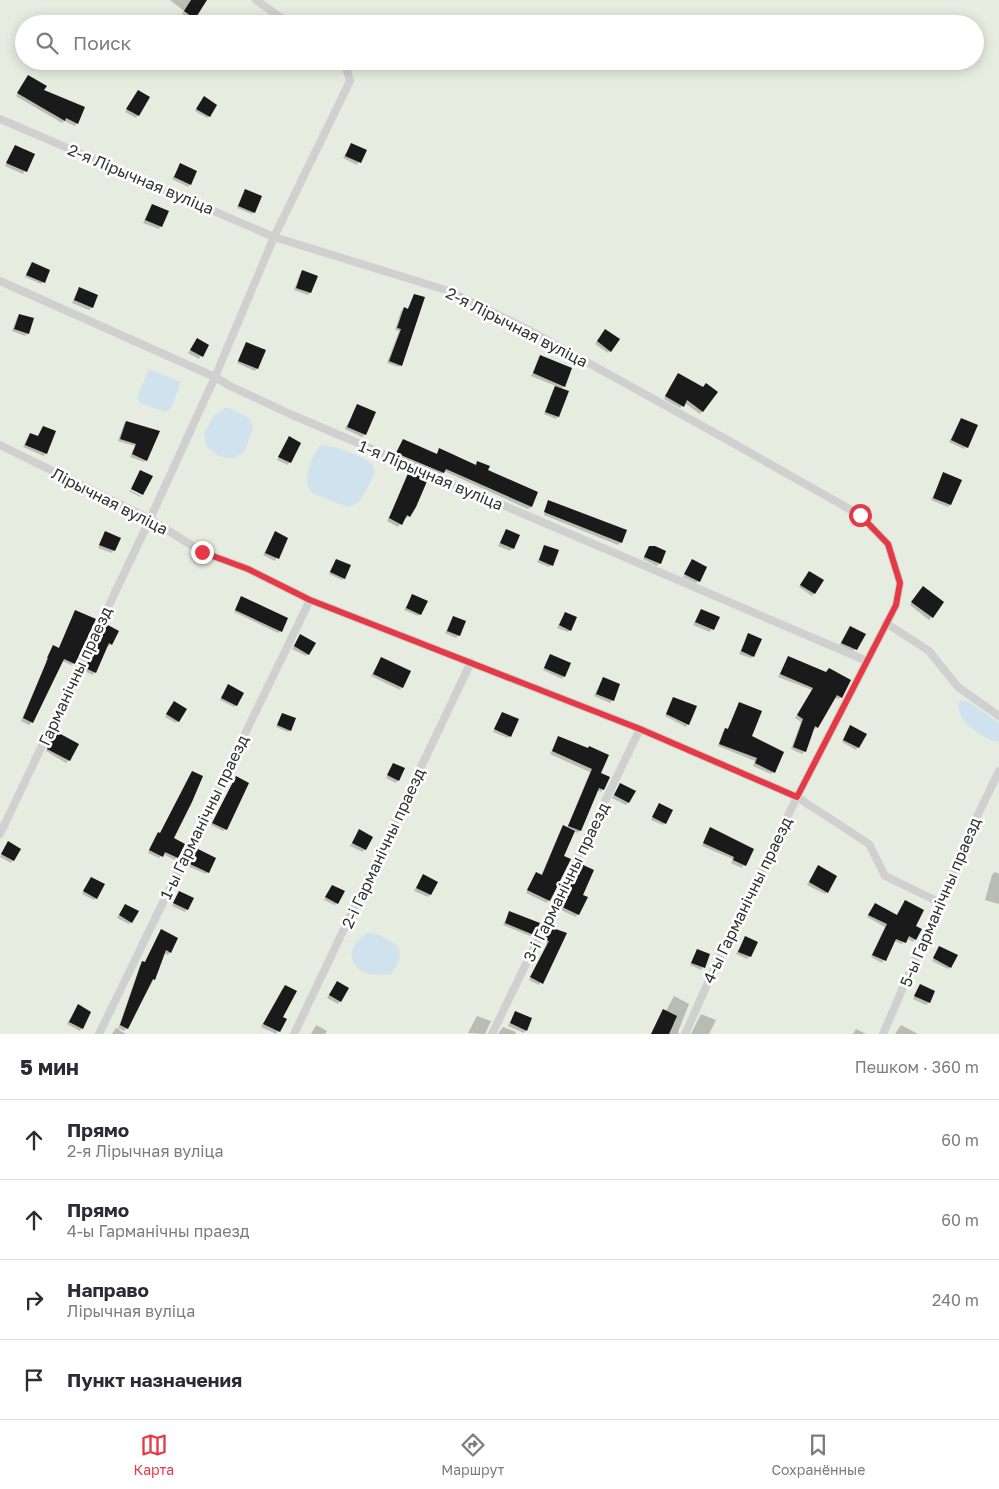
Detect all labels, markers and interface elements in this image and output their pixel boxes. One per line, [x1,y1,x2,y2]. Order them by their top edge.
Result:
search box [15,15,984,70]
icon: search [33,29,61,57]
text: Поиск [73,31,132,54]
street label: 2-я Лірычная вуліца [65,139,217,219]
street label: 2-я Лірычная вуліца [443,283,591,371]
street label: 1-я Лірычная вуліца [356,435,506,515]
street label: Лірычная вуліца [48,463,172,539]
route start [849,504,872,527]
route end [191,541,214,564]
street label: Гарманічны праезд [34,603,116,749]
street label: 1-ы Гарманічны праезд [155,731,253,903]
street label: 2-і Гарманічны праезд [337,764,429,931]
street label: 3-і Гарманічны праезд [519,799,613,965]
street label: 4-ы Гарманічны праезд [698,813,796,986]
street label: 5-ы Гарманічны праезд [895,814,985,990]
text: 5 мин [20,1054,79,1080]
text: Пешком · 360 m [855,1057,979,1077]
text: Прямо [67,1118,129,1141]
icon: ahead [20,1126,48,1154]
text: 60 m [941,1130,979,1150]
text: 2-я Лірычная вуліца [67,1141,224,1161]
text: Прямо [67,1198,129,1221]
icon: ahead [20,1206,48,1234]
text: 60 m [941,1210,979,1230]
text: 4-ы Гарманічны праезд [67,1221,250,1241]
text: Направо [67,1278,149,1301]
icon: right [20,1286,48,1314]
text: 240 m [932,1290,979,1310]
text: Лірычная вуліца [67,1301,195,1321]
icon: arrive [20,1366,48,1394]
text: Пункт назначения [67,1368,242,1391]
tab: Карта [134,1431,174,1478]
tab: Маршрут [441,1431,504,1478]
tab: Сохранённые [771,1431,865,1478]

